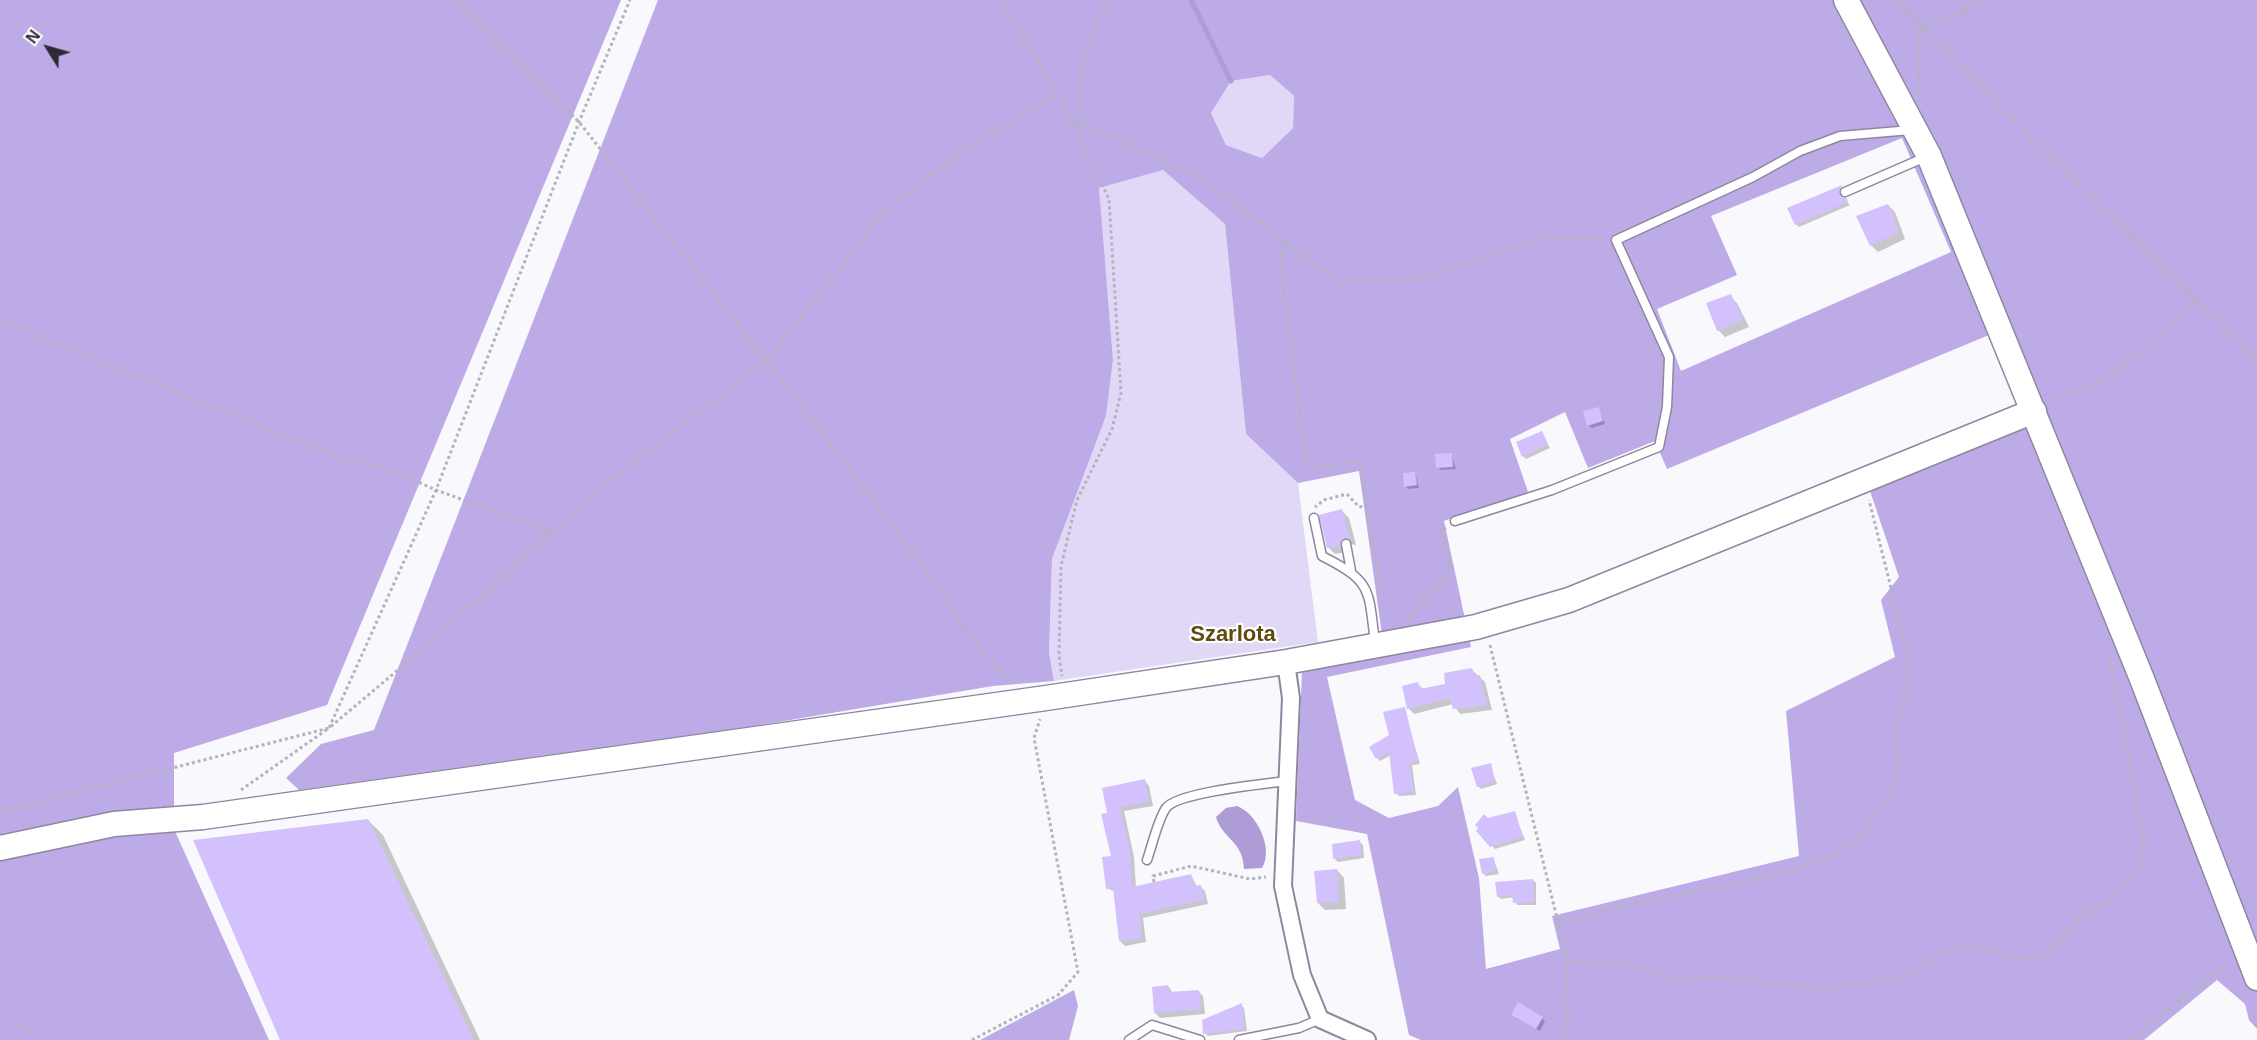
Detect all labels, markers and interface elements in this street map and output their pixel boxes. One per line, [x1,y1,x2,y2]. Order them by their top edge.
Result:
north arrow [18,18,78,78]
text: N [23,27,43,47]
district label: Szarlota [1190,622,1276,648]

